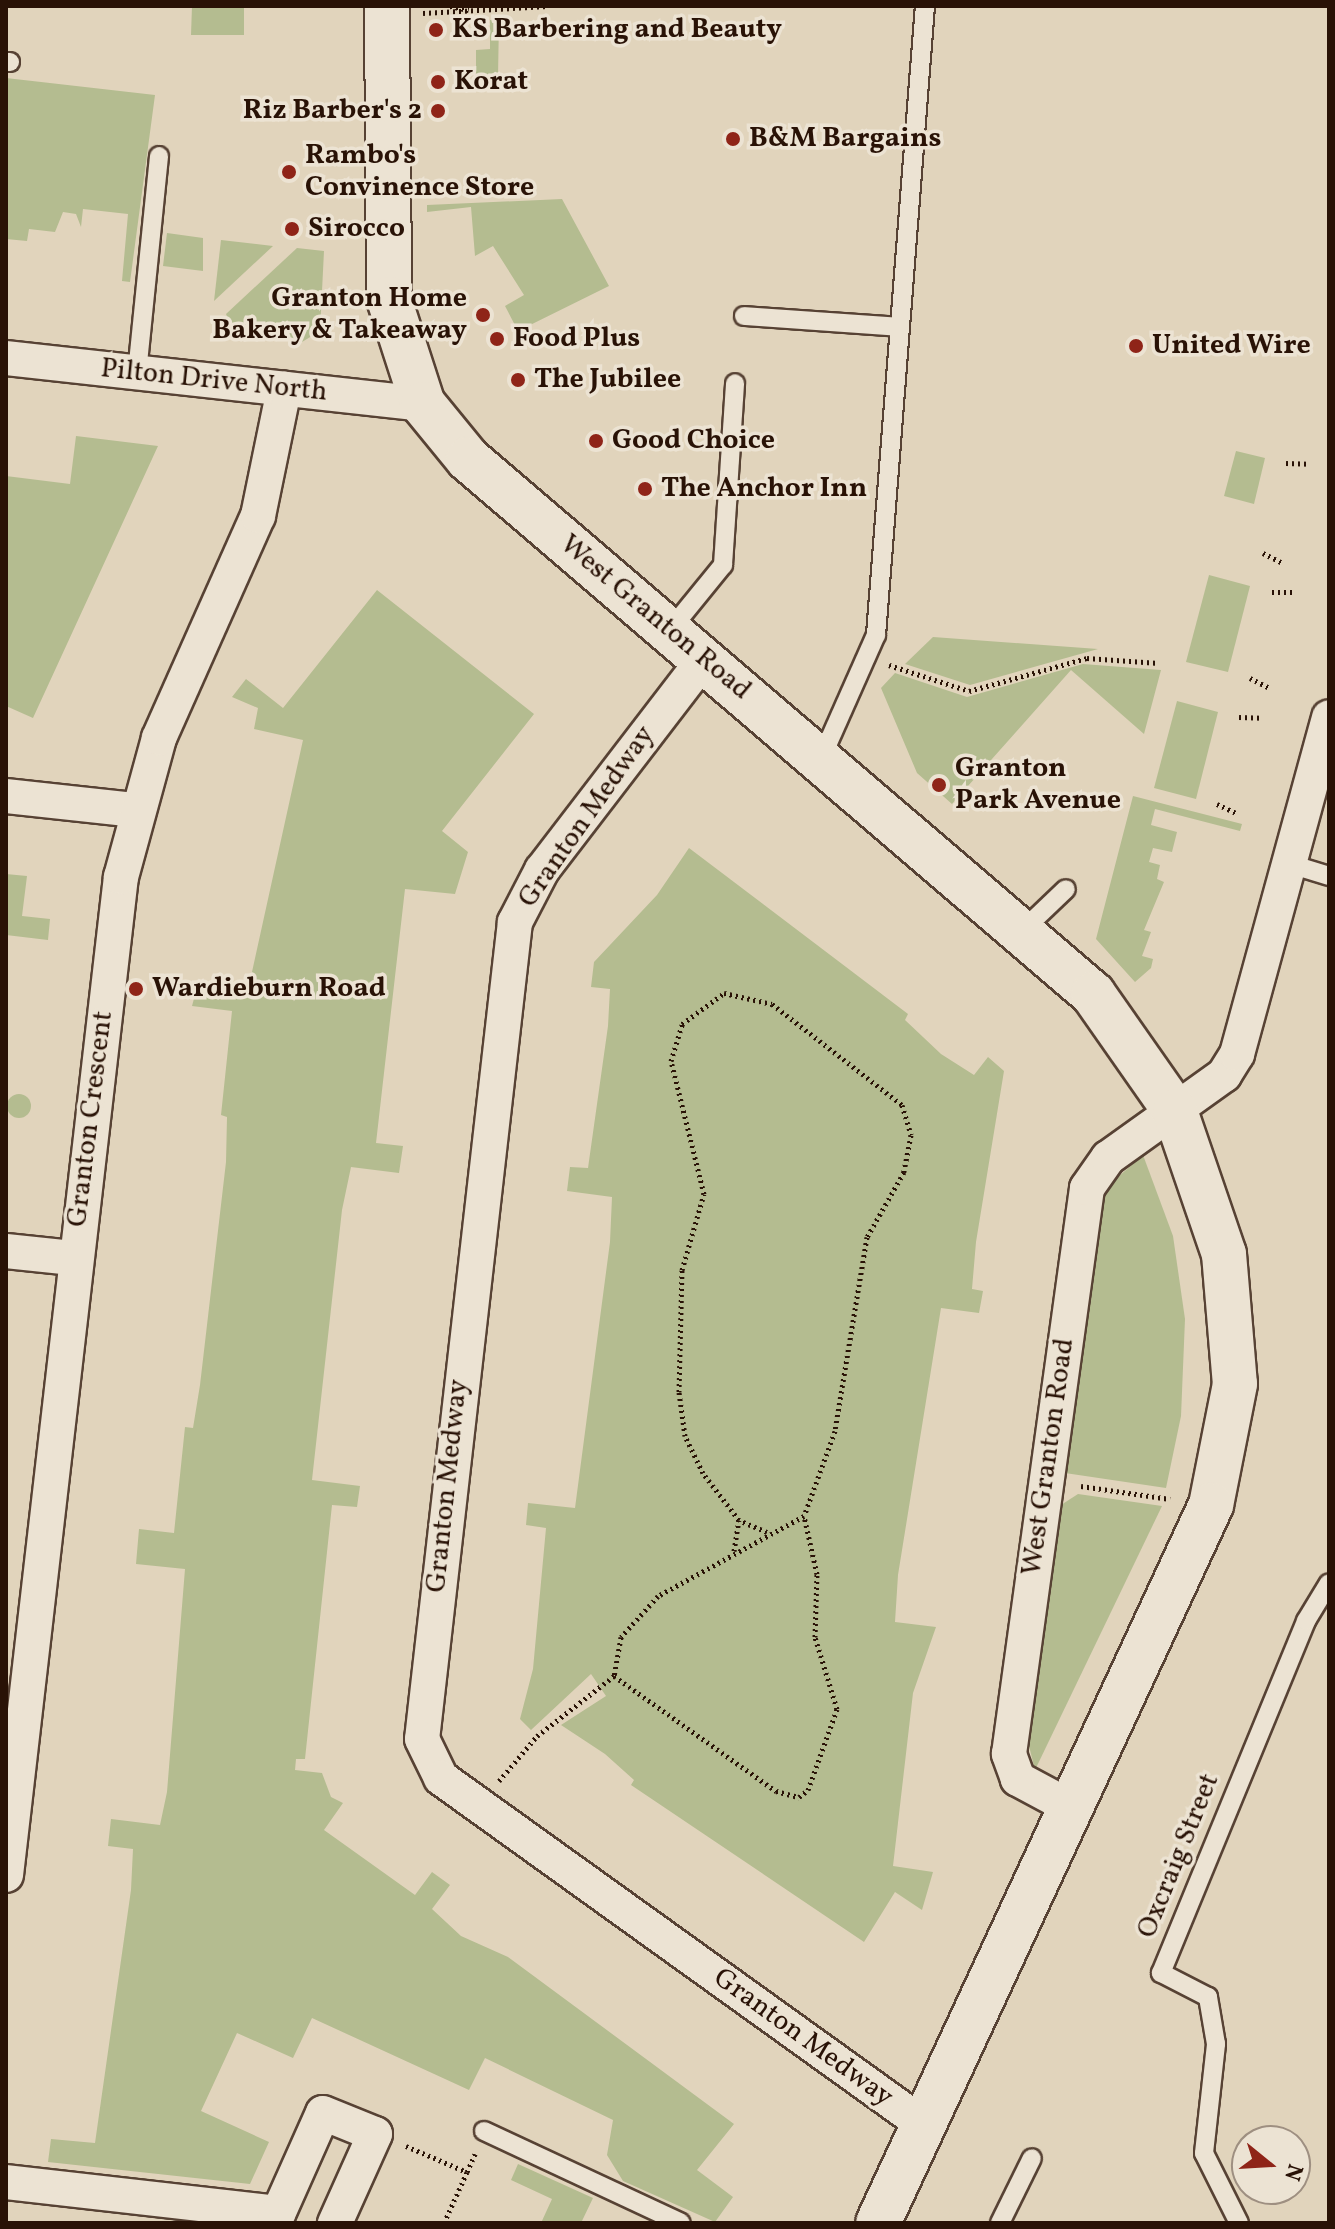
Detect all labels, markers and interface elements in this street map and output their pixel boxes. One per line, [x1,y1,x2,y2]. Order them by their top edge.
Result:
place label: KS Barbering and Beauty [452,13,782,47]
marker: KS Barbering and Beauty [427,21,445,39]
place label: Korat [454,65,528,99]
marker: Korat [429,73,447,91]
place label: Riz Barber's 2 [243,94,422,128]
marker: Riz Barber's 2 [429,102,447,120]
place label: B&M Bargains [749,122,941,156]
marker: B&M Bargains [724,130,742,148]
place label: Rambo's Convinence Store [305,139,534,205]
marker: Rambo's Convinence Store [280,163,298,181]
place label: Sirocco [308,212,405,246]
marker: Sirocco [283,220,301,238]
place label: Granton Home Bakery & Takeaway [211,282,467,348]
marker: Granton Home Bakery & Takeaway [474,306,492,324]
place label: Food Plus [513,322,640,356]
place label: United Wire [1152,329,1311,363]
marker: Food Plus [488,330,506,348]
marker: United Wire [1127,337,1145,355]
street label: Pilton Drive North [99,352,329,410]
place label: The Jubilee [534,363,681,397]
marker: The Jubilee [509,371,527,389]
place label: Good Choice [612,424,775,458]
marker: Good Choice [587,432,605,450]
place label: The Anchor Inn [661,472,867,506]
marker: The Anchor Inn [636,480,654,498]
street label: West Granton Road [553,528,757,708]
street label: Granton Medway [512,720,662,914]
place label: Granton Park Avenue [955,752,1121,818]
marker: Granton Park Avenue [930,776,948,794]
place label: Wardieburn Road [152,972,386,1006]
marker: Wardieburn Road [127,980,145,998]
street label: Granton Crescent [61,1009,121,1229]
street label: West Granton Road [1016,1336,1082,1578]
street label: Granton Medway [420,1378,476,1594]
street label: Oxcraig Street [1131,1769,1227,1943]
street label: Granton Medway [707,1961,899,2115]
north arrow [1231,2125,1311,2205]
text: N [1275,2160,1310,2184]

